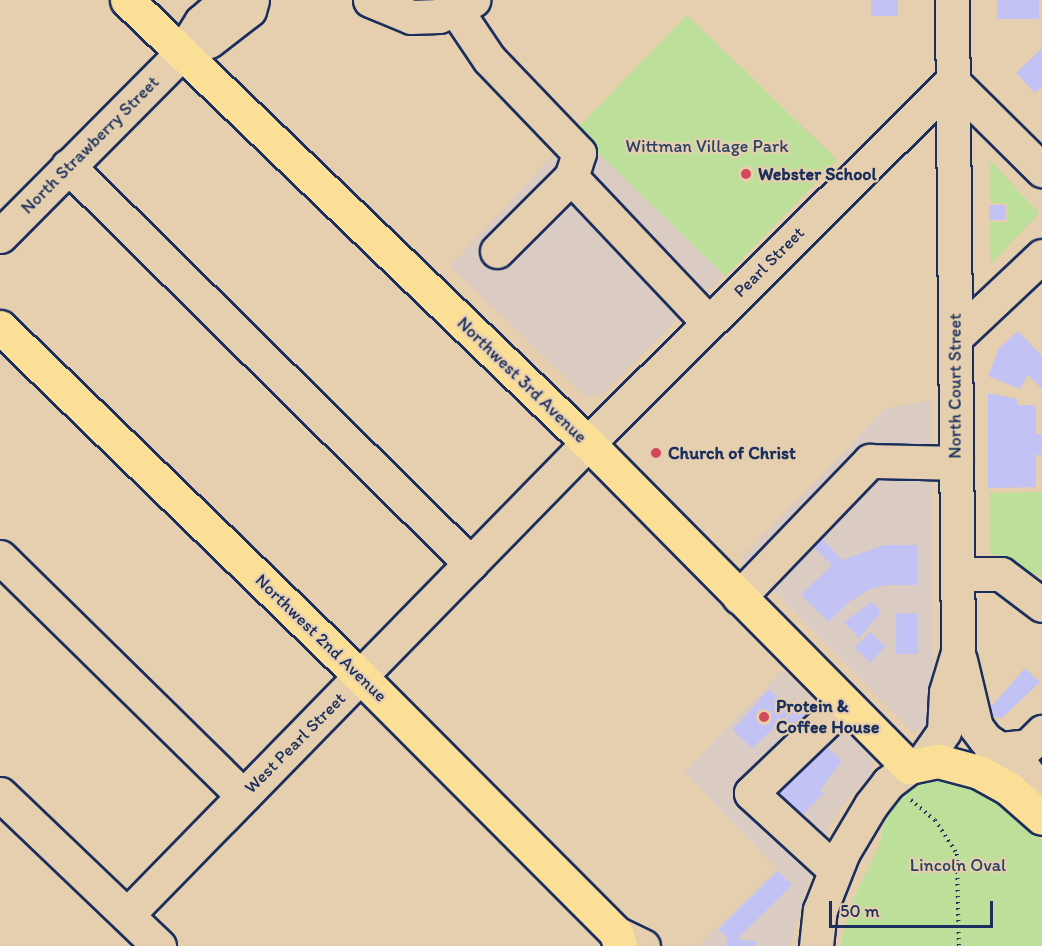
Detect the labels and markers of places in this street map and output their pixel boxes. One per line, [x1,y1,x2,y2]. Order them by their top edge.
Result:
place label: Webster School [758,163,876,185]
marker: Webster School [739,167,753,181]
place label: Church of Christ [668,442,796,464]
marker: Church of Christ [649,446,663,460]
place label: Protein & Coffee House [776,696,879,738]
marker: Protein & Coffee House [757,710,771,724]

